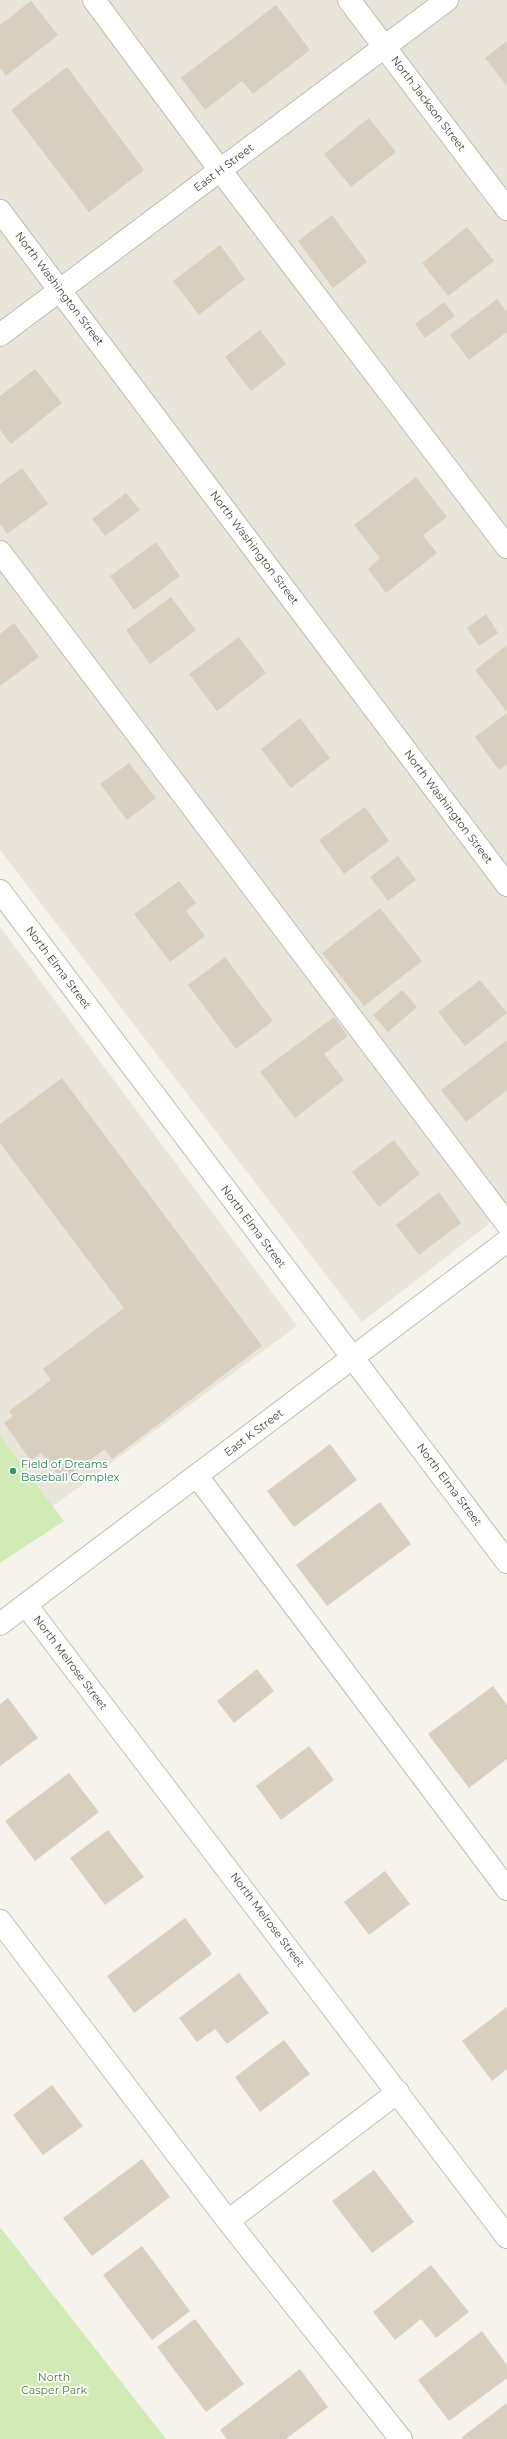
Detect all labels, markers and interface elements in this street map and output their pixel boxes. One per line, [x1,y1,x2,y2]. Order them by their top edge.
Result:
street label: North Jackson Street [388,54,468,154]
street label: East H Street [191,141,257,195]
street label: North Washington Street [12,230,106,348]
street label: North Washington Street [207,489,301,607]
street label: North Washington Street [401,748,495,866]
street label: North Elma Street [23,924,93,1012]
street label: North Elma Street [218,1183,288,1271]
street label: East K Street [222,1407,286,1459]
street label: North Elma Street [414,1441,484,1529]
place label: Field of Dreams Baseball Complex [21,1458,119,1484]
marker: Field of Dreams Baseball Complex [8,1466,18,1476]
street label: North Melrose Street [30,1613,110,1713]
street label: North Melrose Street [227,1870,307,1970]
park label: North Casper Park [21,2371,87,2397]

